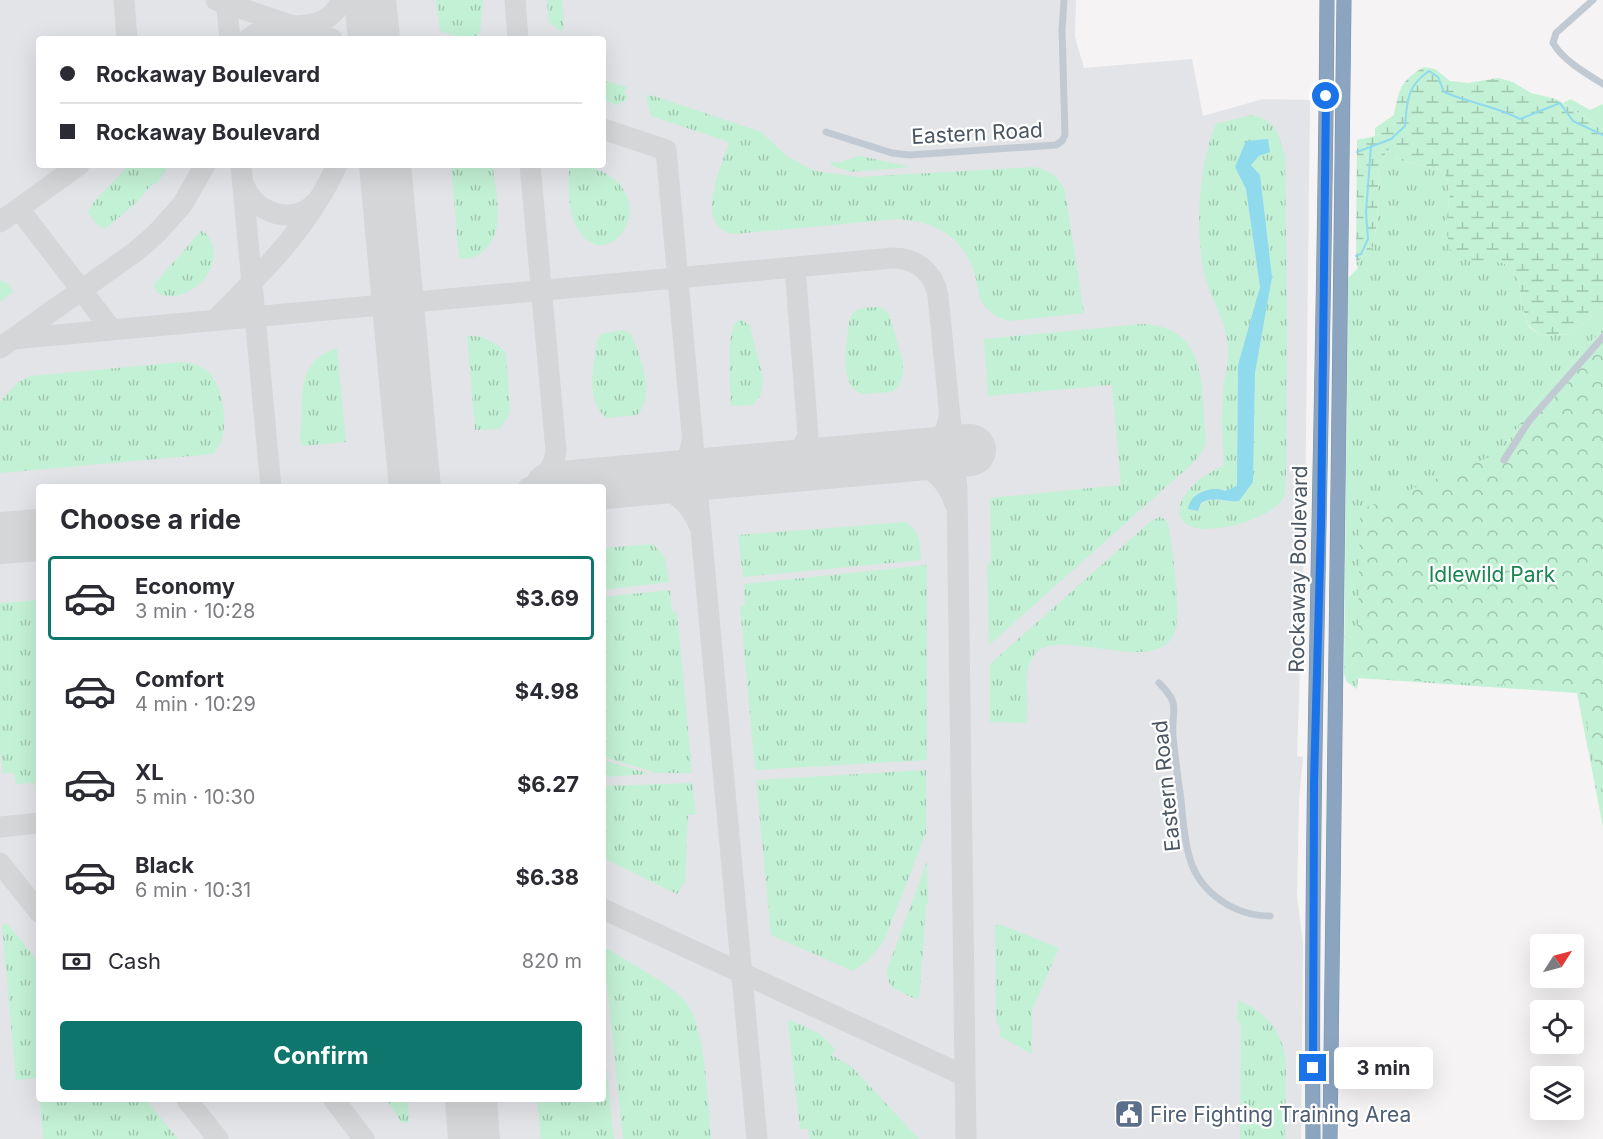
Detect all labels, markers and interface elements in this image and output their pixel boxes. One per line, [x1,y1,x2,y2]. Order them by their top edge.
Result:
text: Rockaway Boulevard [96,61,320,87]
route start [1312,82,1339,109]
street label: Eastern Road [911,117,1043,149]
text: Rockaway Boulevard [96,119,320,145]
street label: Rockaway Boulevard [1284,465,1312,673]
text: Choose a ride [60,503,241,536]
park label: Idlewild Park [1429,562,1556,587]
icon: car [63,571,117,625]
text: Economy [135,573,235,599]
text: $3.69 [516,585,579,611]
text: 3 min · 10:28 [135,599,255,623]
icon: car [63,664,117,718]
text: Comfort [135,666,224,692]
text: $4.98 [515,678,579,704]
text: 4 min · 10:29 [135,692,256,716]
street label: Eastern Road [1147,719,1185,853]
icon: car [63,757,117,811]
text: XL [135,759,164,785]
text: $6.27 [517,771,579,797]
text: 5 min · 10:30 [135,785,255,809]
icon: car [63,850,117,904]
text: Black [135,852,194,878]
text: $6.38 [516,864,579,890]
text: 6 min · 10:31 [135,878,251,902]
north arrow [1530,934,1584,988]
map controls [1530,934,1584,1120]
icon: cash [60,945,93,978]
text: Cash [108,948,161,974]
text: 820 m [522,949,582,973]
button: locate [1530,1000,1584,1054]
button: Confirm [60,1021,582,1090]
callout: 3 min [1334,1047,1433,1089]
route end [1299,1054,1326,1081]
text: 3 min [1357,1056,1410,1080]
button: layers [1530,1066,1584,1120]
public building icon: Fire Fighting Training Area [1113,1098,1145,1130]
place label: Fire Fighting Training Area [1150,1102,1411,1127]

